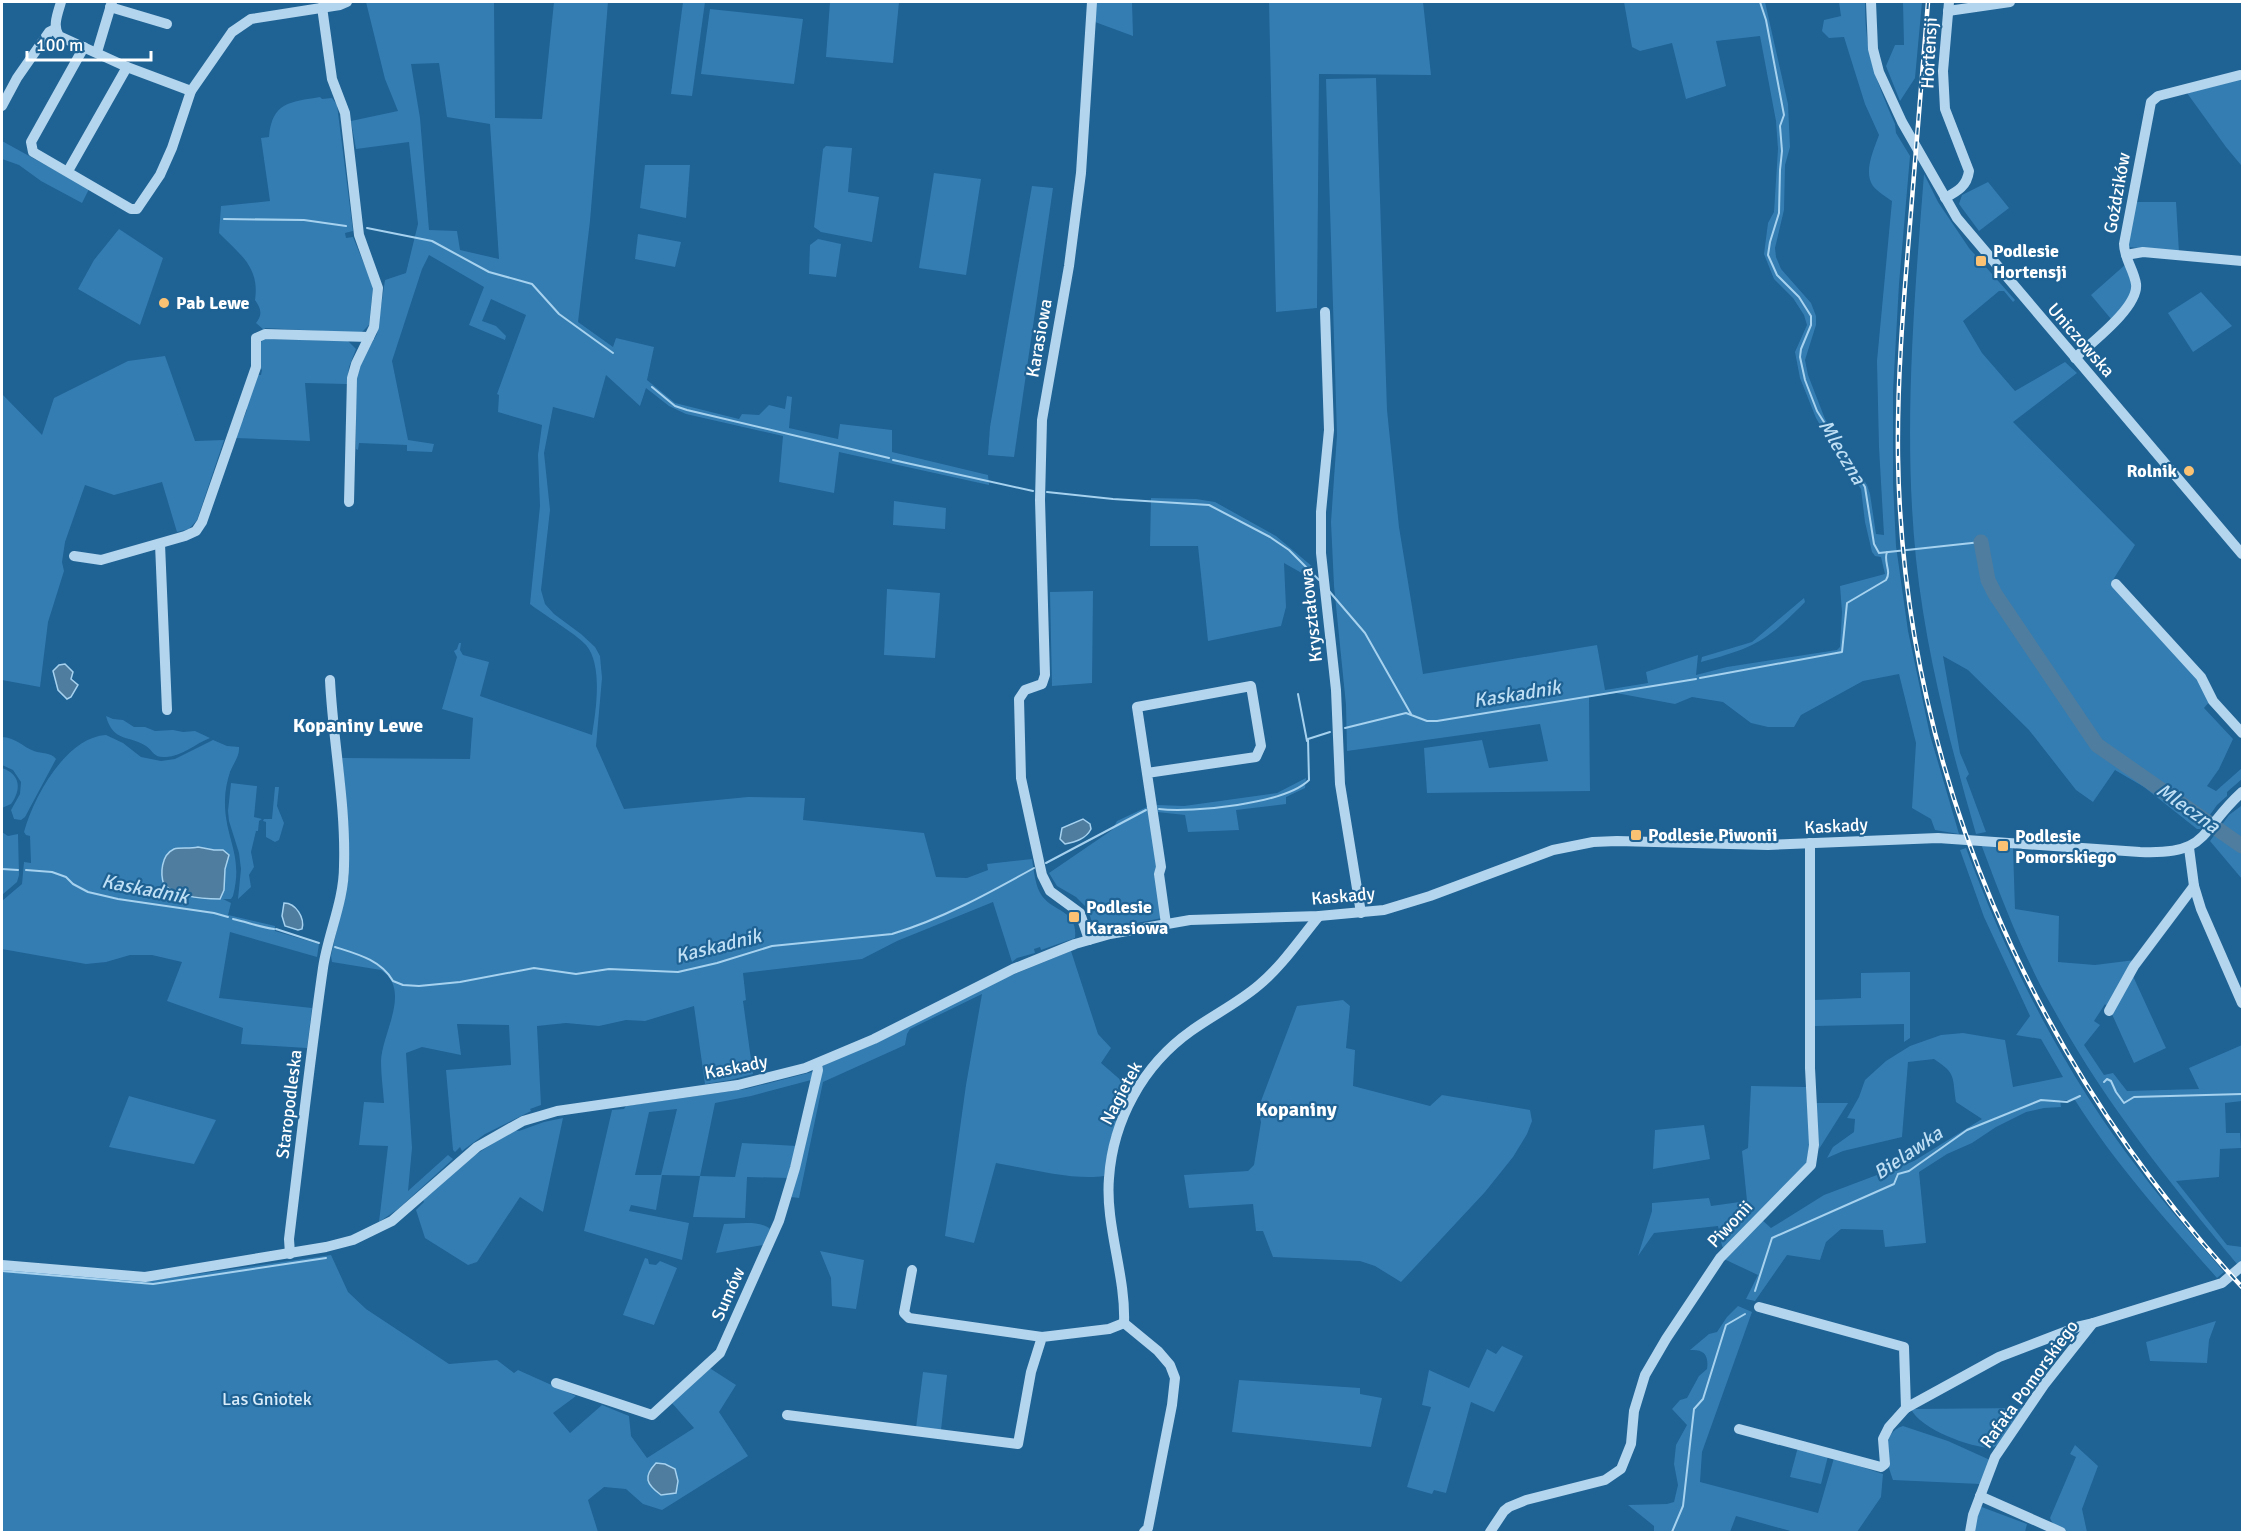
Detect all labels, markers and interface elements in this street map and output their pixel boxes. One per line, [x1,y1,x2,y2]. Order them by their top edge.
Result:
street label: Hortensji [1916,17,1942,89]
scale bar [27,24,152,62]
text: 100 m [36,34,83,56]
street label: Goździków [2099,151,2135,235]
place label: Podlesie Hortensji [1993,240,2067,283]
marker: Podlesie Hortensji [1974,254,1988,268]
place label: Pab Lewe [176,292,250,314]
marker: Pab Lewe [157,296,171,310]
street label: Karasiowa [1021,297,1057,379]
street label: Uniczowska [2043,298,2119,382]
water label: Mleczna [1813,415,1872,490]
place label: Rolnik [2127,460,2178,482]
marker: Rolnik [2182,464,2196,478]
street label: Kryształowa [1295,567,1327,663]
water label: Kaskadnik [1472,674,1564,713]
district label: Kopaniny Lewe [293,713,423,738]
water label: Mleczna [2152,777,2225,839]
street label: Kaskady [1804,813,1869,839]
place label: Podlesie Piwonii [1648,824,1777,846]
place label: Podlesie Pomorskiego [2015,825,2116,868]
marker: Podlesie Piwonii [1629,828,1643,842]
marker: Podlesie Pomorskiego [1996,839,2010,853]
water label: Kaskadnik [99,868,192,910]
street label: Kaskady [1310,882,1376,910]
place label: Podlesie Karasiowa [1086,896,1168,939]
marker: Podlesie Karasiowa [1067,910,1081,924]
water label: Kaskadnik [672,923,766,969]
street label: Staropodleska [271,1048,307,1160]
street label: Kaskady [703,1050,770,1084]
street label: Nagietek [1095,1057,1147,1129]
district label: Kopaniny [1255,1097,1337,1122]
water label: Bielawka [1869,1120,1948,1185]
street label: Piwonii [1703,1196,1757,1252]
street label: Sumów [706,1264,750,1324]
street label: Rafała Pomorskiego [1975,1316,2083,1452]
park label: Las Gniotek [222,1388,312,1410]

